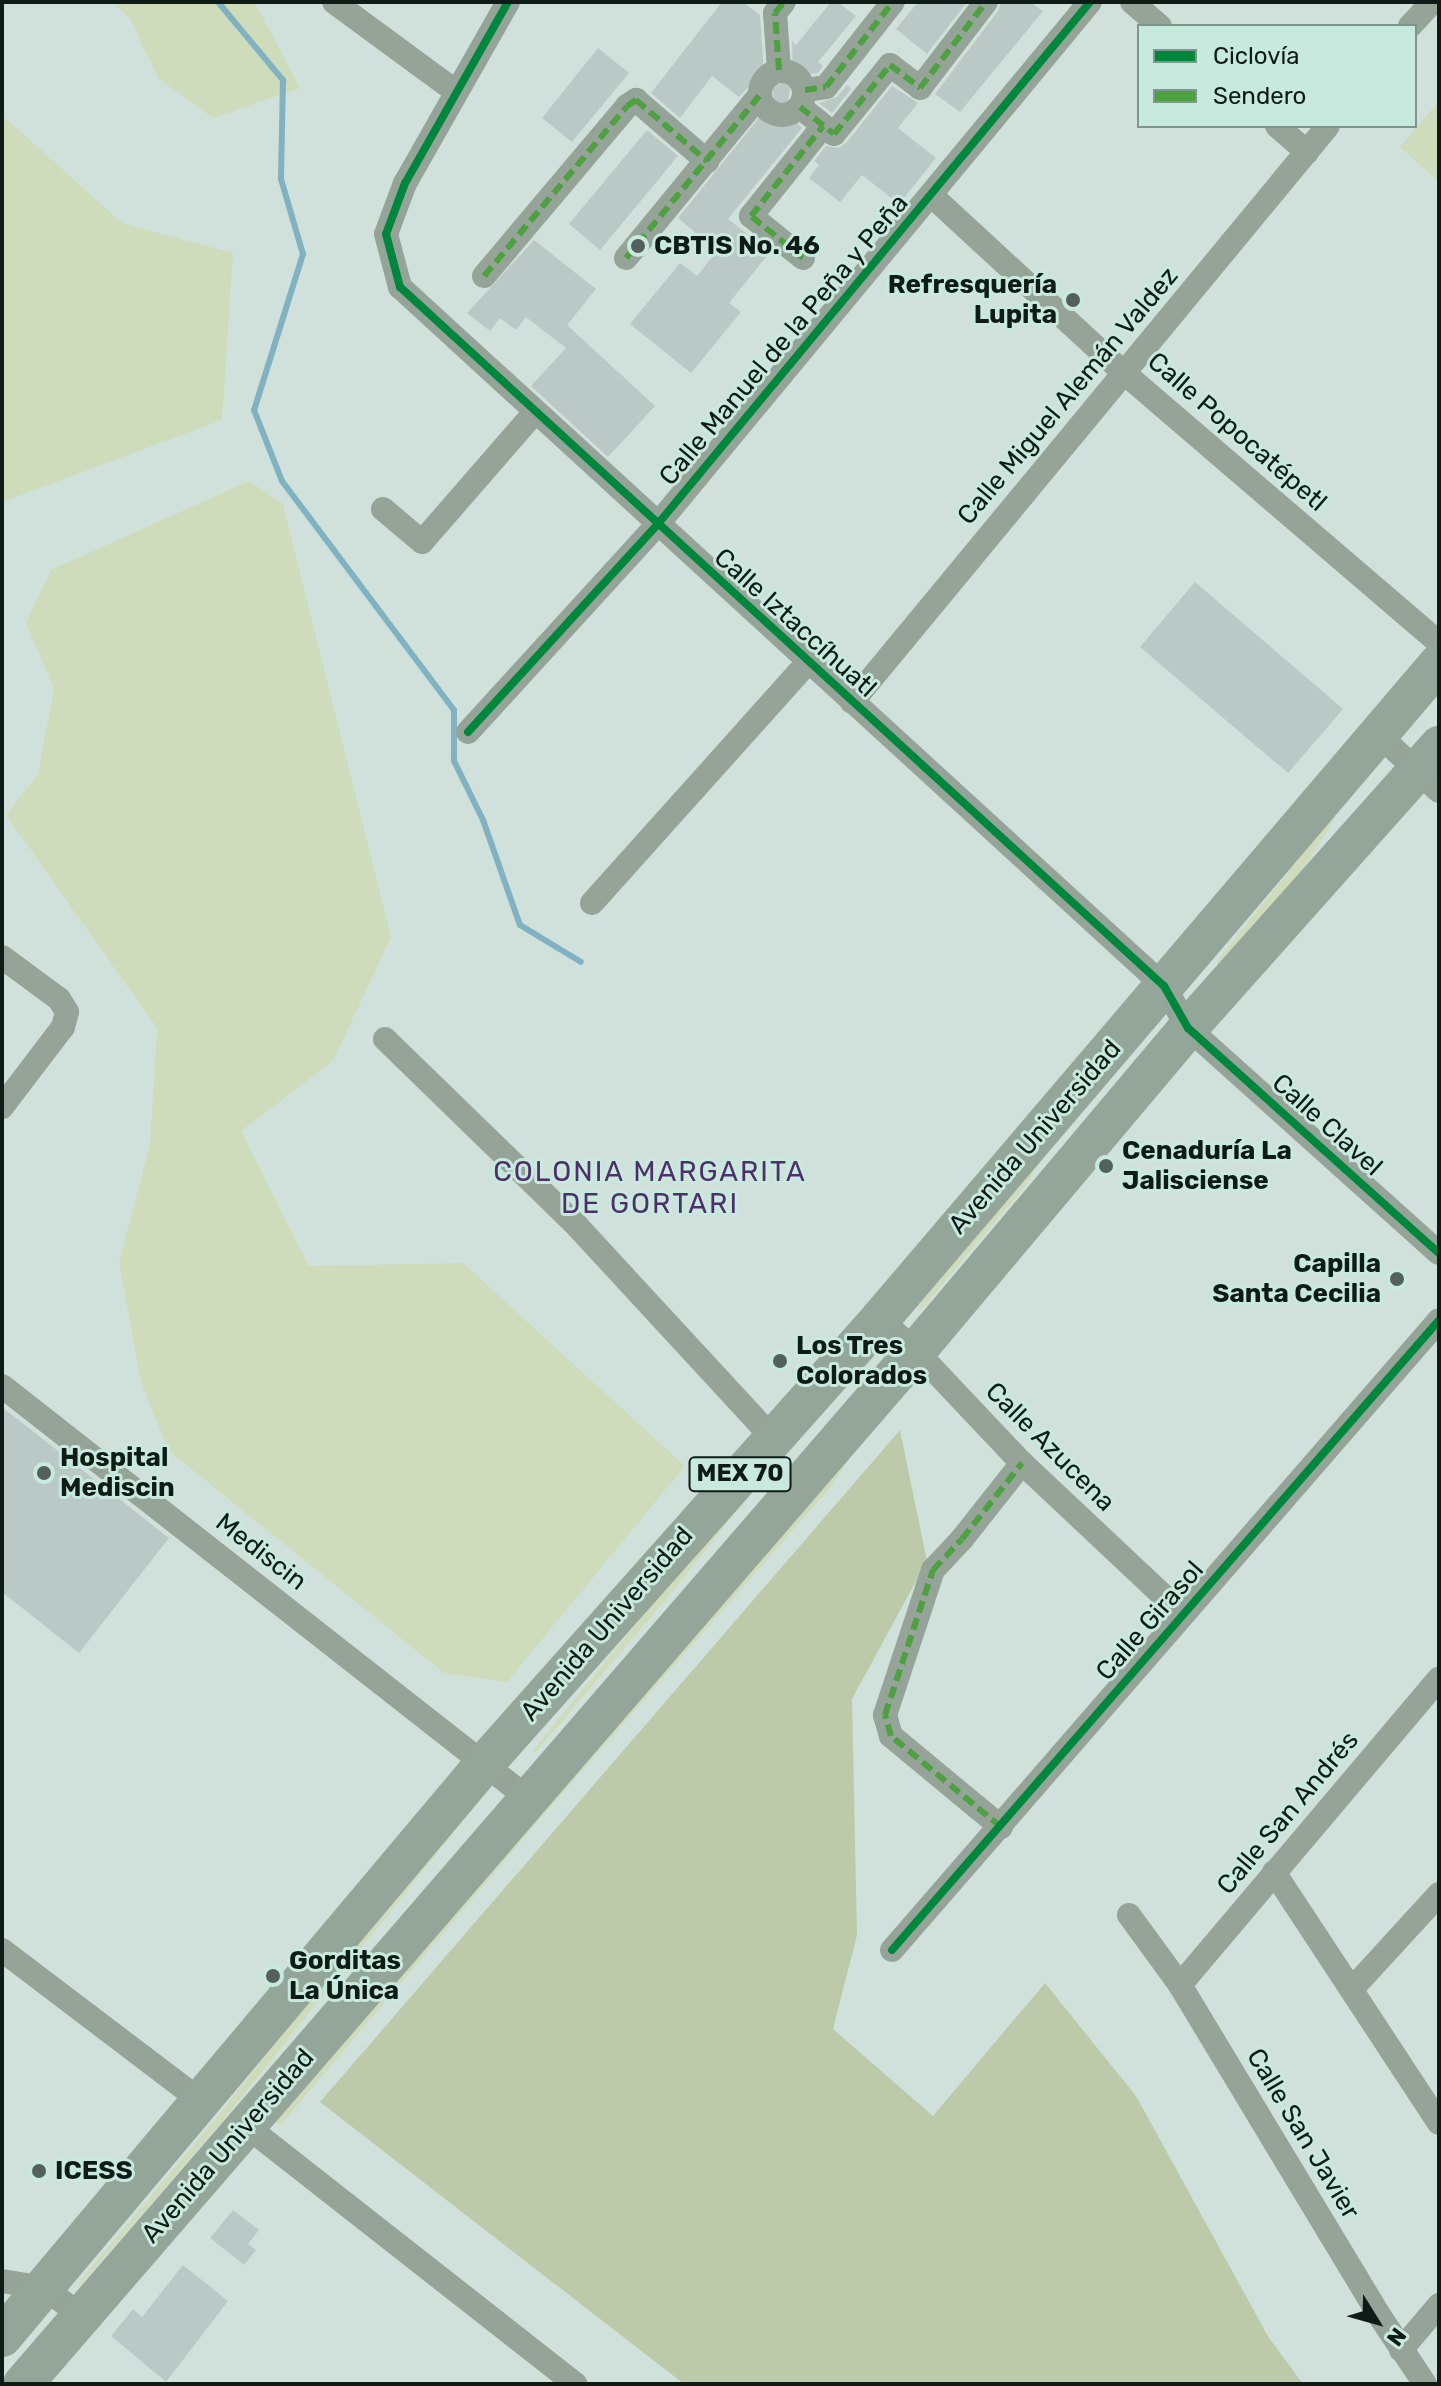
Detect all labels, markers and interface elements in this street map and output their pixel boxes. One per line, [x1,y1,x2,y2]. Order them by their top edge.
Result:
legend [1137,24,1417,128]
text: Ciclovía [1213,42,1300,70]
text: Sendero [1213,82,1306,110]
street label: Calle Manuel de la Peña y Peña [653,188,915,492]
place label: CBTIS No. 46 [654,230,820,262]
marker: CBTIS No. 46 [629,237,647,255]
street label: Calle Miguel Alemán Valdez [951,260,1185,532]
place label: Refresquería Lupita [888,269,1057,330]
marker: Refresquería Lupita [1064,291,1082,309]
street label: Calle Popocatépetl [1141,346,1333,518]
street label: Calle Iztaccíhuatl [708,542,882,704]
street label: Avenida Universidad [942,1034,1128,1240]
street label: Calle Clavel [1265,1067,1389,1183]
place label: Cenaduría La Jalisciense [1122,1135,1292,1196]
district label: COLONIA MARGARITA DE GORTARI [493,1155,807,1221]
marker: Cenaduría La Jalisciense [1097,1157,1115,1175]
place label: Capilla Santa Cecilia [1212,1248,1381,1310]
marker: Capilla Santa Cecilia [1388,1270,1406,1288]
place label: Los Tres Colorados [796,1330,927,1392]
marker: Los Tres Colorados [771,1352,789,1370]
street label: Calle Azucena [979,1376,1121,1518]
place label: Hospital Mediscin [60,1442,175,1504]
road number: MEX 70 [688,1454,792,1494]
marker: Hospital Mediscin [35,1464,53,1482]
street label: Mediscin [209,1507,313,1597]
street label: Avenida Universidad [514,1521,700,1727]
street label: Calle Girasol [1090,1555,1210,1687]
street label: Calle San Andrés [1210,1725,1366,1901]
place label: Gorditas La Única [289,1945,401,2006]
marker: Gorditas La Única [264,1967,282,1985]
street label: Avenida Universidad [135,2043,321,2249]
street label: Calle San Javier [1240,2043,1366,2225]
place label: ICESS [55,2155,133,2187]
marker: ICESS [30,2162,48,2180]
north arrow [1337,2282,1417,2362]
text: N [1381,2322,1412,2351]

